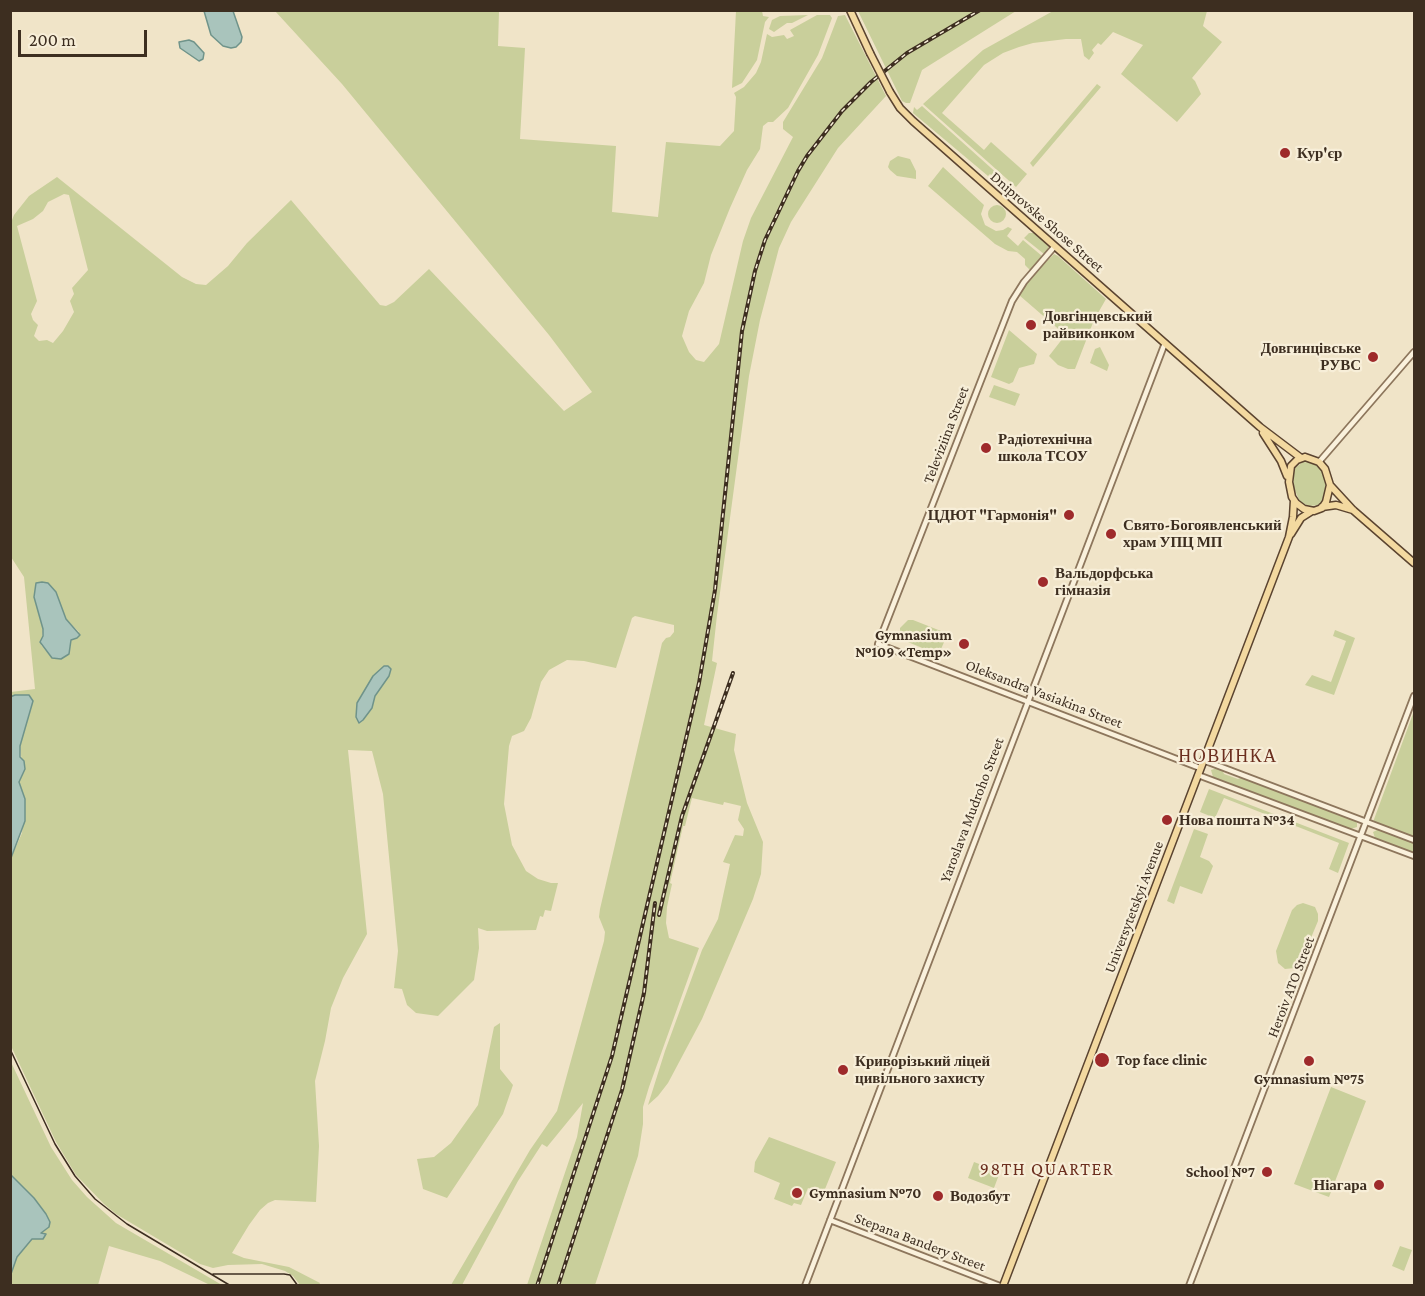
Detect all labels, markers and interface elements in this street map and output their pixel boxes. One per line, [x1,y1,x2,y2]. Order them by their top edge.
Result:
scale bar [21,18,150,56]
text: 200 m [29,30,76,50]
place label: Кур'єр [1297,144,1342,162]
marker: Кур'єр [1278,146,1292,160]
street label: Dniprovske Shose Street [987,168,1107,276]
place label: Довгінцевський райвиконком [1043,307,1152,342]
marker: Довгінцевський райвиконком [1024,318,1038,332]
place label: Довгинцівське РУВС [1261,339,1361,374]
marker: Довгинцівське РУВС [1366,350,1380,364]
street label: Televiziina Street [919,384,973,486]
place label: Радіотехнічна школа ТСОУ [998,430,1092,465]
marker: Радіотехнічна школа ТСОУ [979,441,993,455]
place label: ЦДЮТ "Гармонія" [928,506,1057,524]
marker: ЦДЮТ "Гармонія" [1062,508,1076,522]
place label: Свято-Богоявленський храм УПЦ МП [1123,516,1282,551]
marker: Свято-Богоявленський храм УПЦ МП [1104,527,1118,541]
place label: Вальдорфська гімназія [1055,564,1153,599]
marker: Вальдорфська гімназія [1036,575,1050,589]
place label: Gymnasium №109 «Temp» [855,626,952,661]
marker: Gymnasium №109 «Temp» [957,637,971,651]
street label: Oleksandra Vasiakina Street [963,656,1125,732]
street label: Yaroslava Mudroho Street [936,735,1008,885]
district label: НОВИНКА [1178,745,1278,767]
place label: Нова пошта №34 [1179,811,1295,829]
marker: Нова пошта №34 [1160,813,1174,827]
street label: Universytetskyi Avenue [1101,838,1167,976]
street label: Heroiv ATO Street [1264,934,1318,1040]
marker: Top face clinic [1093,1051,1111,1069]
place label: Top face clinic [1116,1051,1207,1069]
place label: Криворізький ліцей цивільного захисту [855,1052,990,1087]
marker: Gymnasium №75 [1302,1054,1316,1068]
marker: Криворізький ліцей цивільного захисту [836,1063,850,1077]
place label: Gymnasium №75 [1254,1070,1364,1088]
district label: 98TH QUARTER [980,1158,1114,1180]
place label: School №7 [1186,1163,1255,1181]
marker: School №7 [1260,1165,1274,1179]
place label: Ніагара [1314,1176,1367,1194]
marker: Ніагара [1372,1178,1386,1192]
place label: Gymnasium №70 [809,1184,921,1202]
marker: Gymnasium №70 [790,1186,804,1200]
place label: Водозбут [950,1187,1010,1205]
marker: Водозбут [931,1189,945,1203]
street label: Stepana Bandery Street [852,1209,988,1275]

